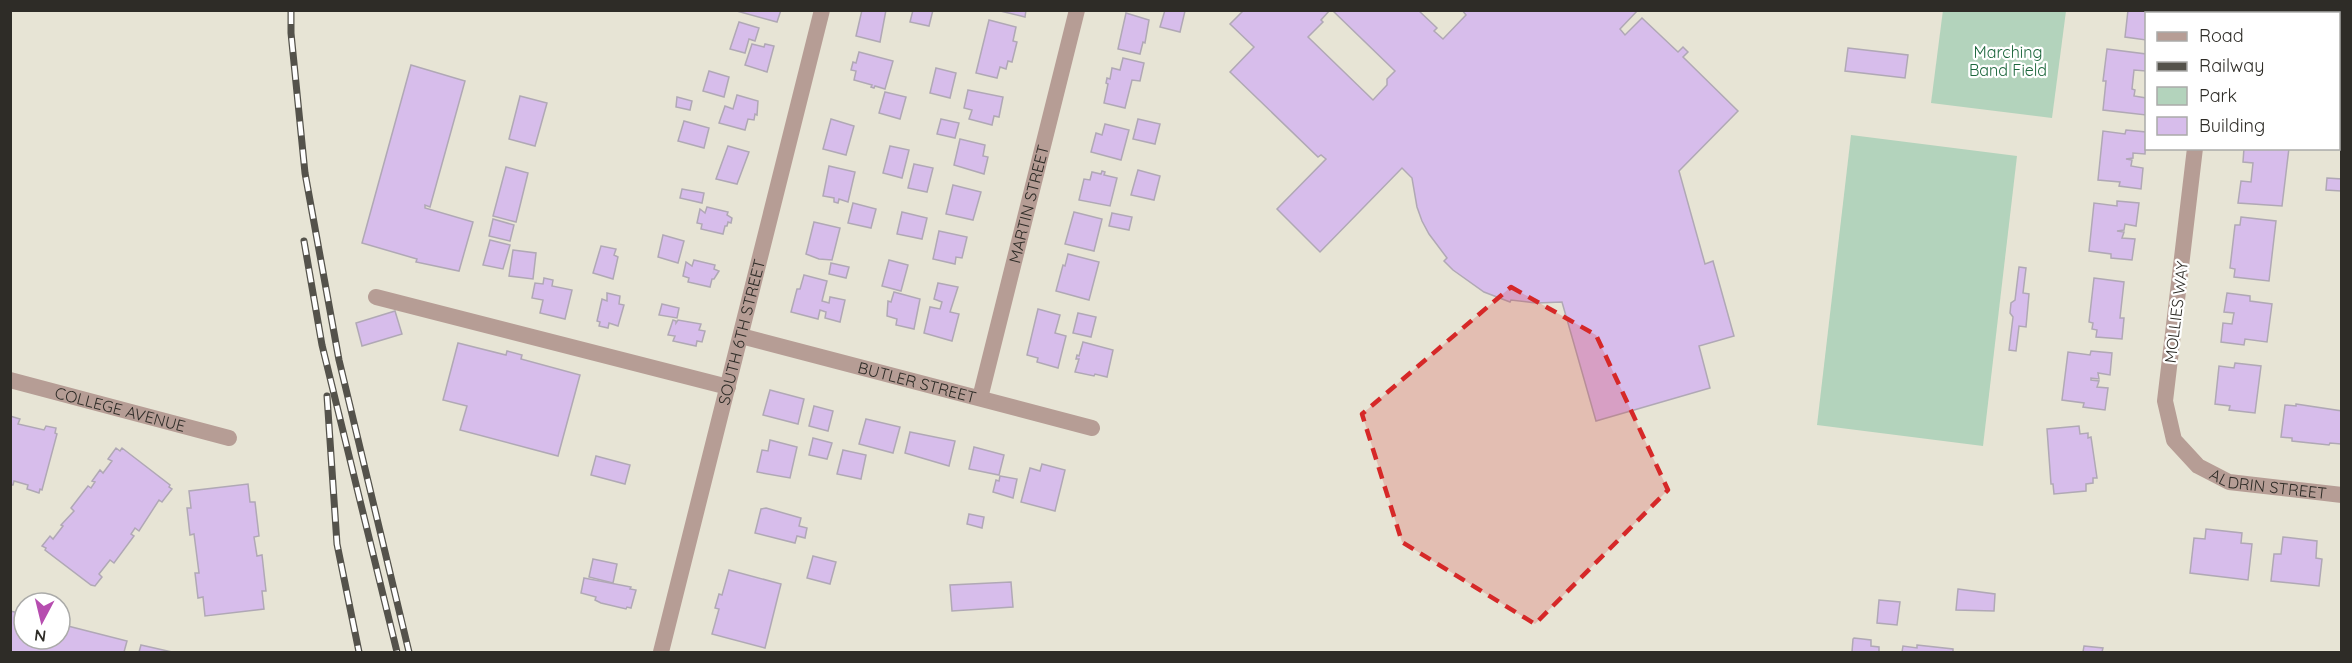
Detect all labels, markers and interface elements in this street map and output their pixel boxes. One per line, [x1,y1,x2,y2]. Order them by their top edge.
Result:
legend [2145,12,2340,150]
text: Road [2199,24,2244,47]
park label: Marching Band Field [1969,42,2047,80]
text: Railway [2199,54,2265,77]
text: Park [2199,84,2237,107]
text: Building [2199,114,2265,137]
street label: MARTIN STREET [1004,143,1053,265]
street label: SOUTH 6TH STREET [713,257,769,407]
street label: MOLLIES WAY [2160,260,2192,364]
street label: BUTLER STREET [856,357,979,407]
street label: COLLEGE AVENUE [53,382,188,436]
street label: ALDRIN STREET [2206,464,2328,503]
north arrow [12,591,72,651]
text: N [33,625,47,647]

